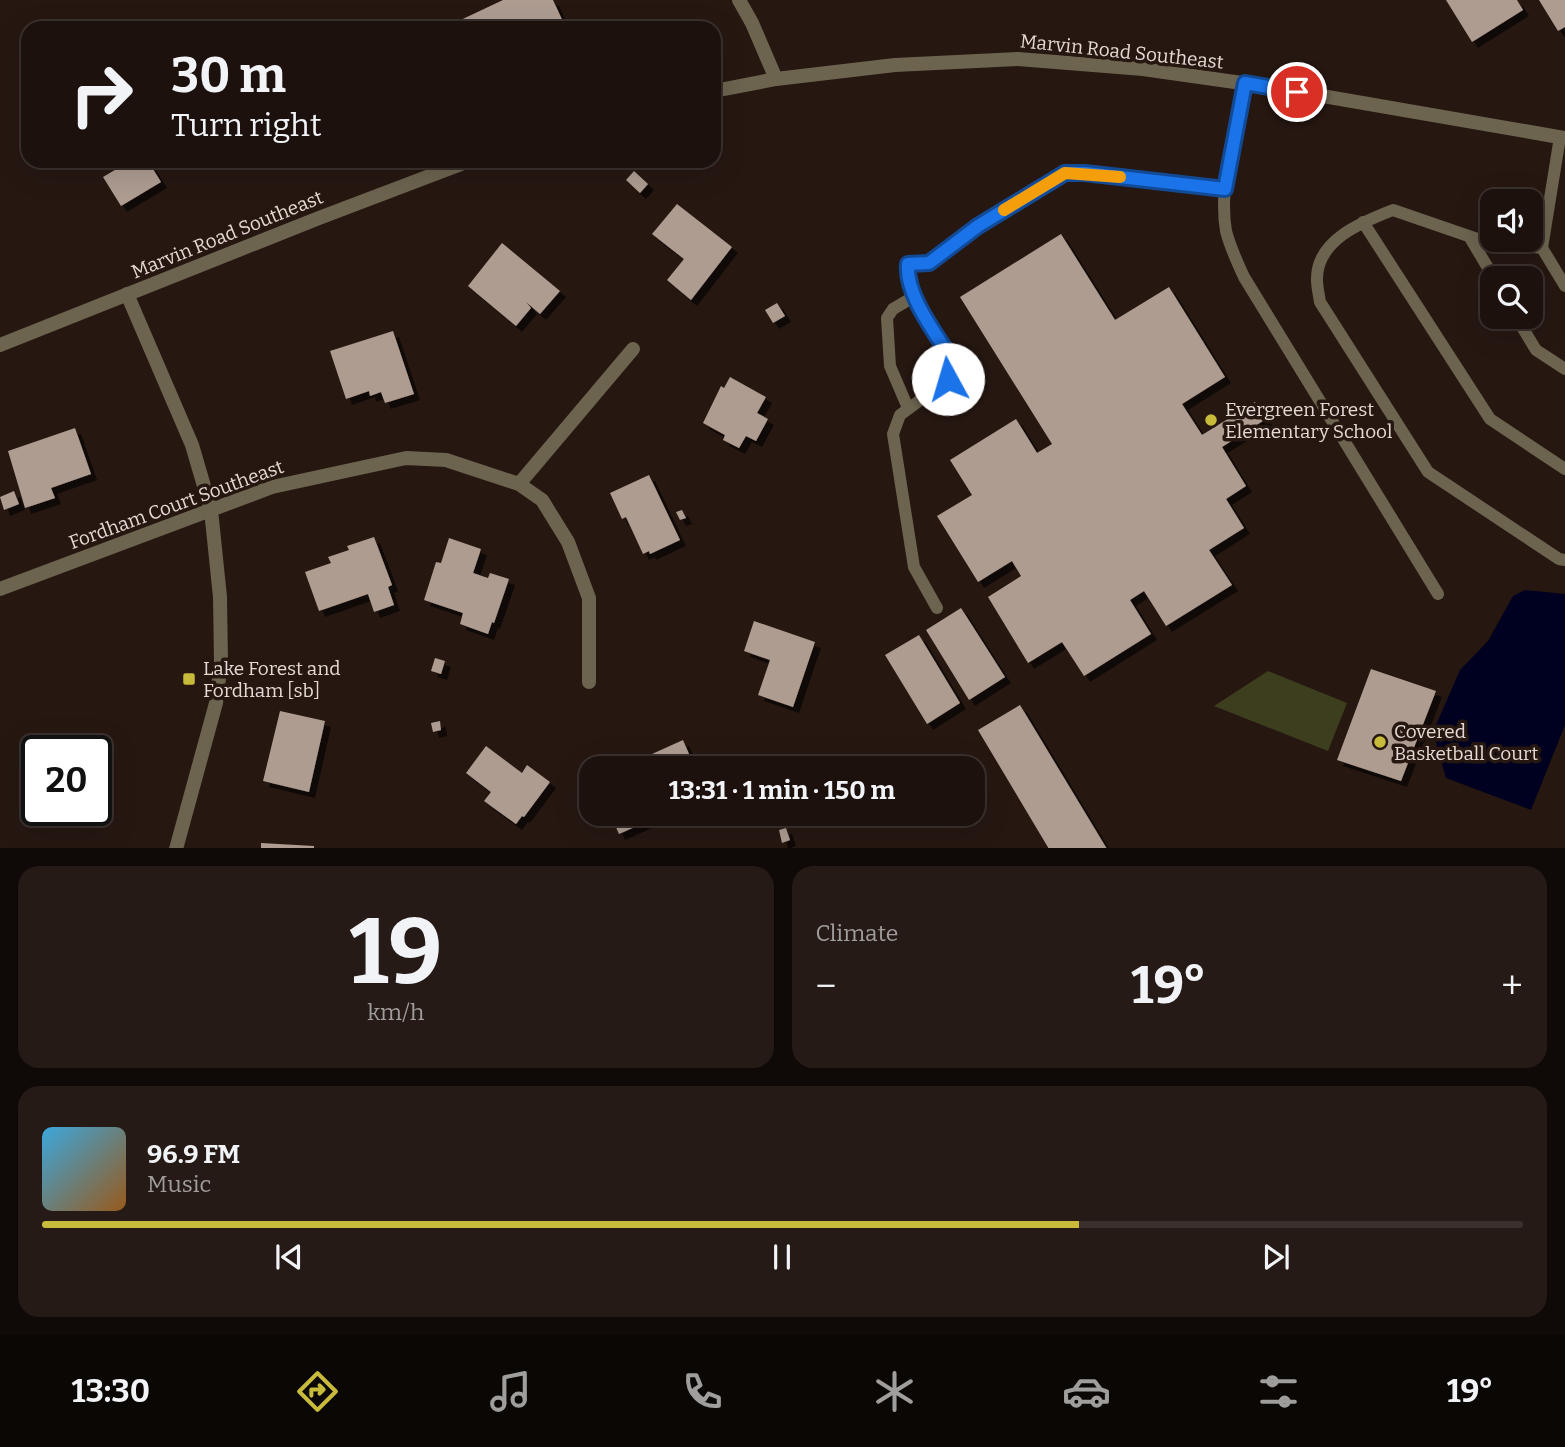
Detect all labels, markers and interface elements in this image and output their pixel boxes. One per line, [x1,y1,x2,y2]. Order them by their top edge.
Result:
street label: Marvin Road Southeast [1019,29,1225,74]
text: 30 m [171,46,286,105]
icon: right [56,49,147,140]
pin [1267,62,1327,122]
icon: arrive [1278,73,1316,111]
text: Turn right [171,106,322,144]
street label: Marvin Road Southeast [128,185,326,283]
map controls [1480,189,1543,329]
button: sound [1480,189,1543,252]
button: search [1480,266,1543,329]
position arrow [911,342,985,416]
place label: Evergreen Forest Elementary School [1225,398,1392,443]
marker: Evergreen Forest Elementary School [1203,412,1219,428]
street label: Fordham Court Southeast [66,455,287,554]
place label: Lake Forest and Fordham [sb] [203,657,340,702]
marker: Lake Forest and Fordham [sb] [181,671,197,687]
place label: Covered Basketball Court [1394,720,1538,765]
marker: Covered Basketball Court [1372,734,1388,750]
speed limit sign: 20 [21,735,112,826]
text: 13:31 · 1 min · 150 m [669,775,895,806]
text: 19 [349,898,442,1007]
text: Climate [816,919,898,947]
text: 19° [1131,954,1207,1017]
text: − [816,963,836,1009]
text: + [1501,963,1523,1009]
text: km/h [367,998,424,1026]
text: 96.9 FM [147,1139,240,1170]
text: Music [147,1170,211,1198]
icon: previous [270,1238,308,1276]
icon: pause [763,1238,801,1276]
icon: next [1257,1238,1295,1276]
icon: directions [293,1367,342,1416]
icon: music [486,1367,535,1416]
icon: phone [678,1367,727,1416]
icon: climate [870,1367,919,1416]
icon: car [1062,1367,1111,1416]
icon: filters [1254,1367,1303,1416]
text: 13:30 [72,1372,150,1410]
text: 19° [1447,1372,1493,1410]

